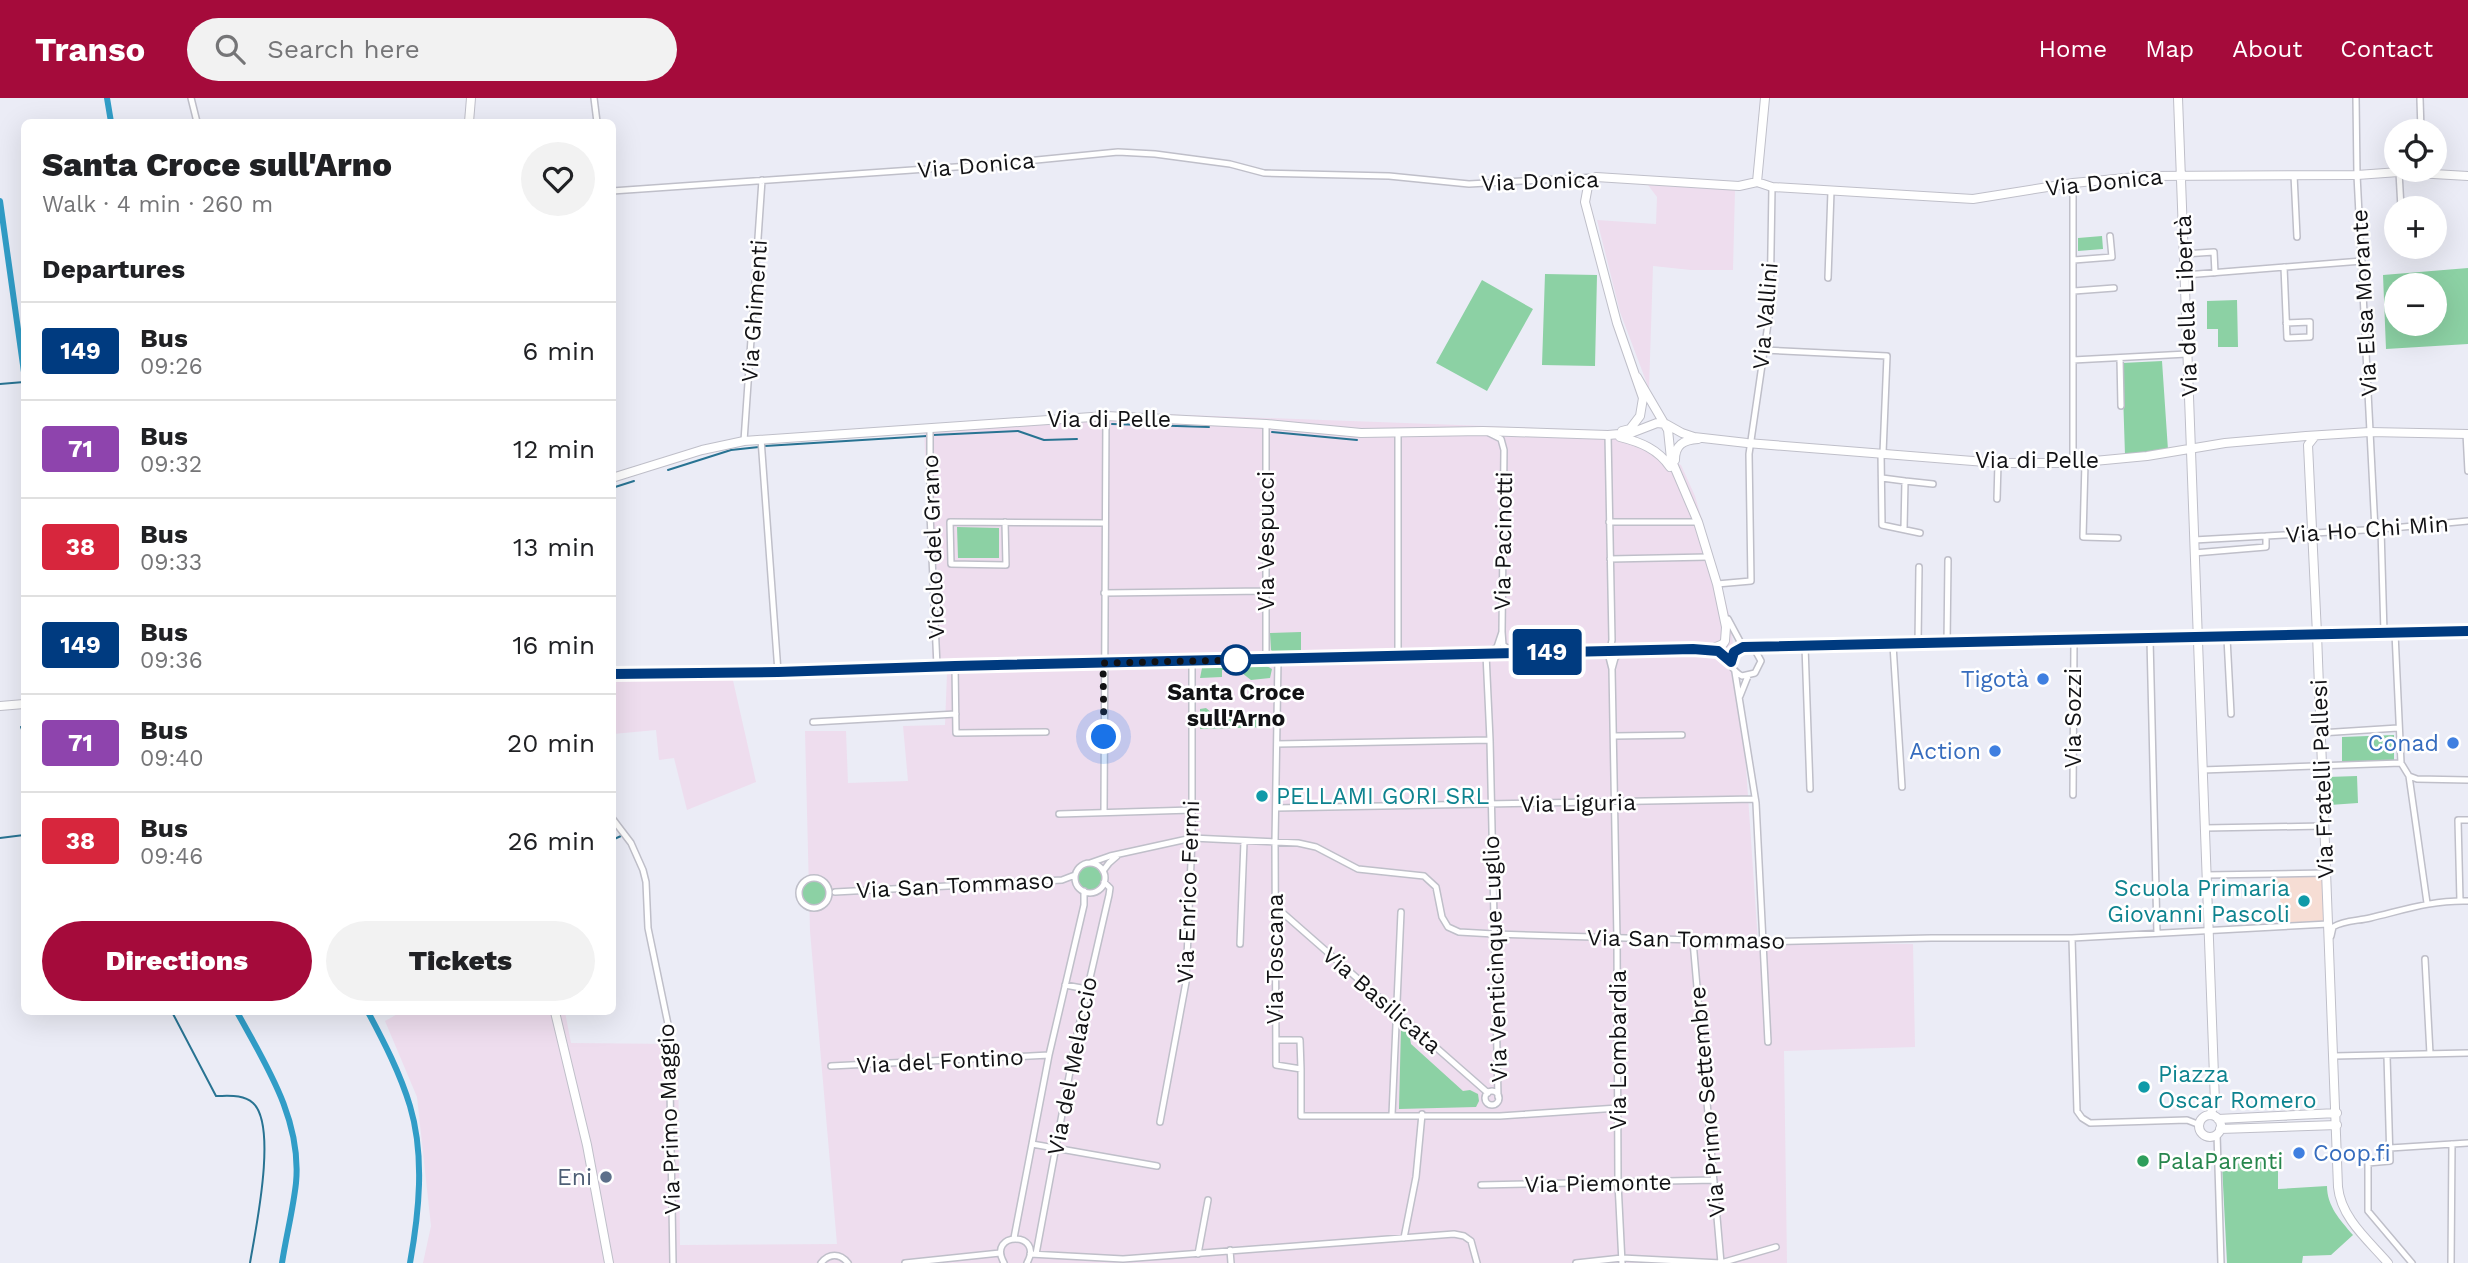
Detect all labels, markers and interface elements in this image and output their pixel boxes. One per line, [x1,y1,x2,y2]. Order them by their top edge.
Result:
search box [187,18,677,81]
text: Transo [35,30,145,69]
icon: search [211,30,249,68]
text: Search here [267,34,420,64]
text: Home [2039,35,2107,63]
text: Map [2145,35,2194,63]
text: About [2232,35,2302,63]
text: Contact [2340,35,2433,63]
map controls [2384,119,2447,336]
button: locate [2384,119,2447,182]
button: heart [521,142,595,216]
text: Santa Croce sull'Arno [42,145,392,184]
street label: Via Donica [916,147,1036,184]
street label: Via Donica [2044,163,2164,202]
street label: Via Donica [1481,166,1599,197]
text: Walk · 4 min · 260 m [42,191,273,218]
button: + [2384,196,2447,259]
street label: Via Elsa Morante [2346,208,2383,397]
street label: Via della Libertà [2170,214,2203,398]
street label: Via Ghimenti [736,239,773,383]
text: Departures [42,254,185,284]
street label: Via Vallini [1747,261,1784,371]
button: − [2384,273,2447,336]
text: Bus [140,323,188,353]
text: 6 min [523,336,595,366]
text: 149 [60,337,101,365]
text: 09:26 [140,353,203,380]
street label: Via di Pelle [1047,406,1171,433]
text: Bus [140,421,188,451]
text: 12 min [513,434,595,464]
text: 71 [68,435,93,463]
street label: Via di Pelle [1975,447,2099,474]
text: 09:32 [140,451,202,478]
street label: Vicolo del Grano [917,454,950,640]
street label: Via Vespucci [1253,471,1280,611]
street label: Via Pacinotti [1489,471,1518,611]
street label: Via Ho Chi Min [2284,510,2450,549]
text: Bus [140,519,188,549]
text: 13 min [513,532,595,562]
text: 38 [66,533,95,561]
text: 09:33 [140,549,202,576]
text: Bus [140,617,188,647]
line badge: 149 [1507,629,1587,675]
text: 16 min [512,630,595,660]
text: 149 [60,631,101,659]
text: 149 [1527,638,1567,666]
marker: Santa Croce sull'Arno [1221,645,1251,675]
text: 09:36 [140,647,203,674]
place label: Tigotà [1961,666,2029,693]
street label: Via Sozzi [2060,668,2087,768]
marker: Tigotà [2035,671,2051,687]
place label: Santa Croce sull'Arno [1167,679,1305,732]
street label: Via Fratelli Pallesi [2306,679,2339,879]
text: Bus [140,715,188,745]
your location [1086,719,1121,754]
text: 20 min [507,728,595,758]
text: 71 [68,729,93,757]
place label: Conad [2368,730,2439,757]
marker: Conad [2445,735,2461,751]
place label: Action [1909,738,1981,765]
marker: Action [1987,743,2003,759]
text: 09:40 [140,745,204,772]
place label: PELLAMI GORI SRL [1276,783,1490,810]
marker: PELLAMI GORI SRL [1254,788,1270,804]
street label: Via Liguria [1520,789,1636,818]
street label: Via Enrico Fermi [1172,800,1205,984]
text: Bus [140,813,188,843]
text: 26 min [507,826,595,856]
text: 38 [66,827,95,855]
street label: Via Venticinque Luglio [1478,835,1513,1083]
text: 09:46 [140,843,203,870]
street label: Via San Tommaso [855,867,1055,904]
place label: Scuola Primaria Giovanni Pascoli [2107,875,2290,928]
street label: Via Toscana [1262,893,1289,1025]
marker: Scuola Primaria Giovanni Pascoli [2296,893,2312,909]
button: Directions [42,921,312,1001]
button: Tickets [326,921,595,1001]
street label: Via San Tommaso [1587,924,1785,955]
street label: Via Basilicata [1317,941,1447,1059]
street label: Via Lombardia [1605,970,1632,1130]
street label: Via del Melaccio [1042,974,1103,1158]
street label: Via Primo Settembre [1684,985,1731,1219]
street label: Via Primo Maggio [653,1023,686,1215]
street label: Via del Fontino [856,1044,1024,1079]
place label: Piazza Oscar Romero [2158,1061,2317,1114]
marker: Piazza Oscar Romero [2136,1079,2152,1095]
place label: Coop.fi [2313,1140,2391,1167]
marker: Coop.fi [2291,1145,2307,1161]
place label: PalaParenti [2157,1148,2283,1175]
marker: PalaParenti [2135,1153,2151,1169]
place label: Eni [557,1164,592,1191]
marker: Eni [598,1169,614,1185]
street label: Via Piemonte [1524,1169,1672,1198]

